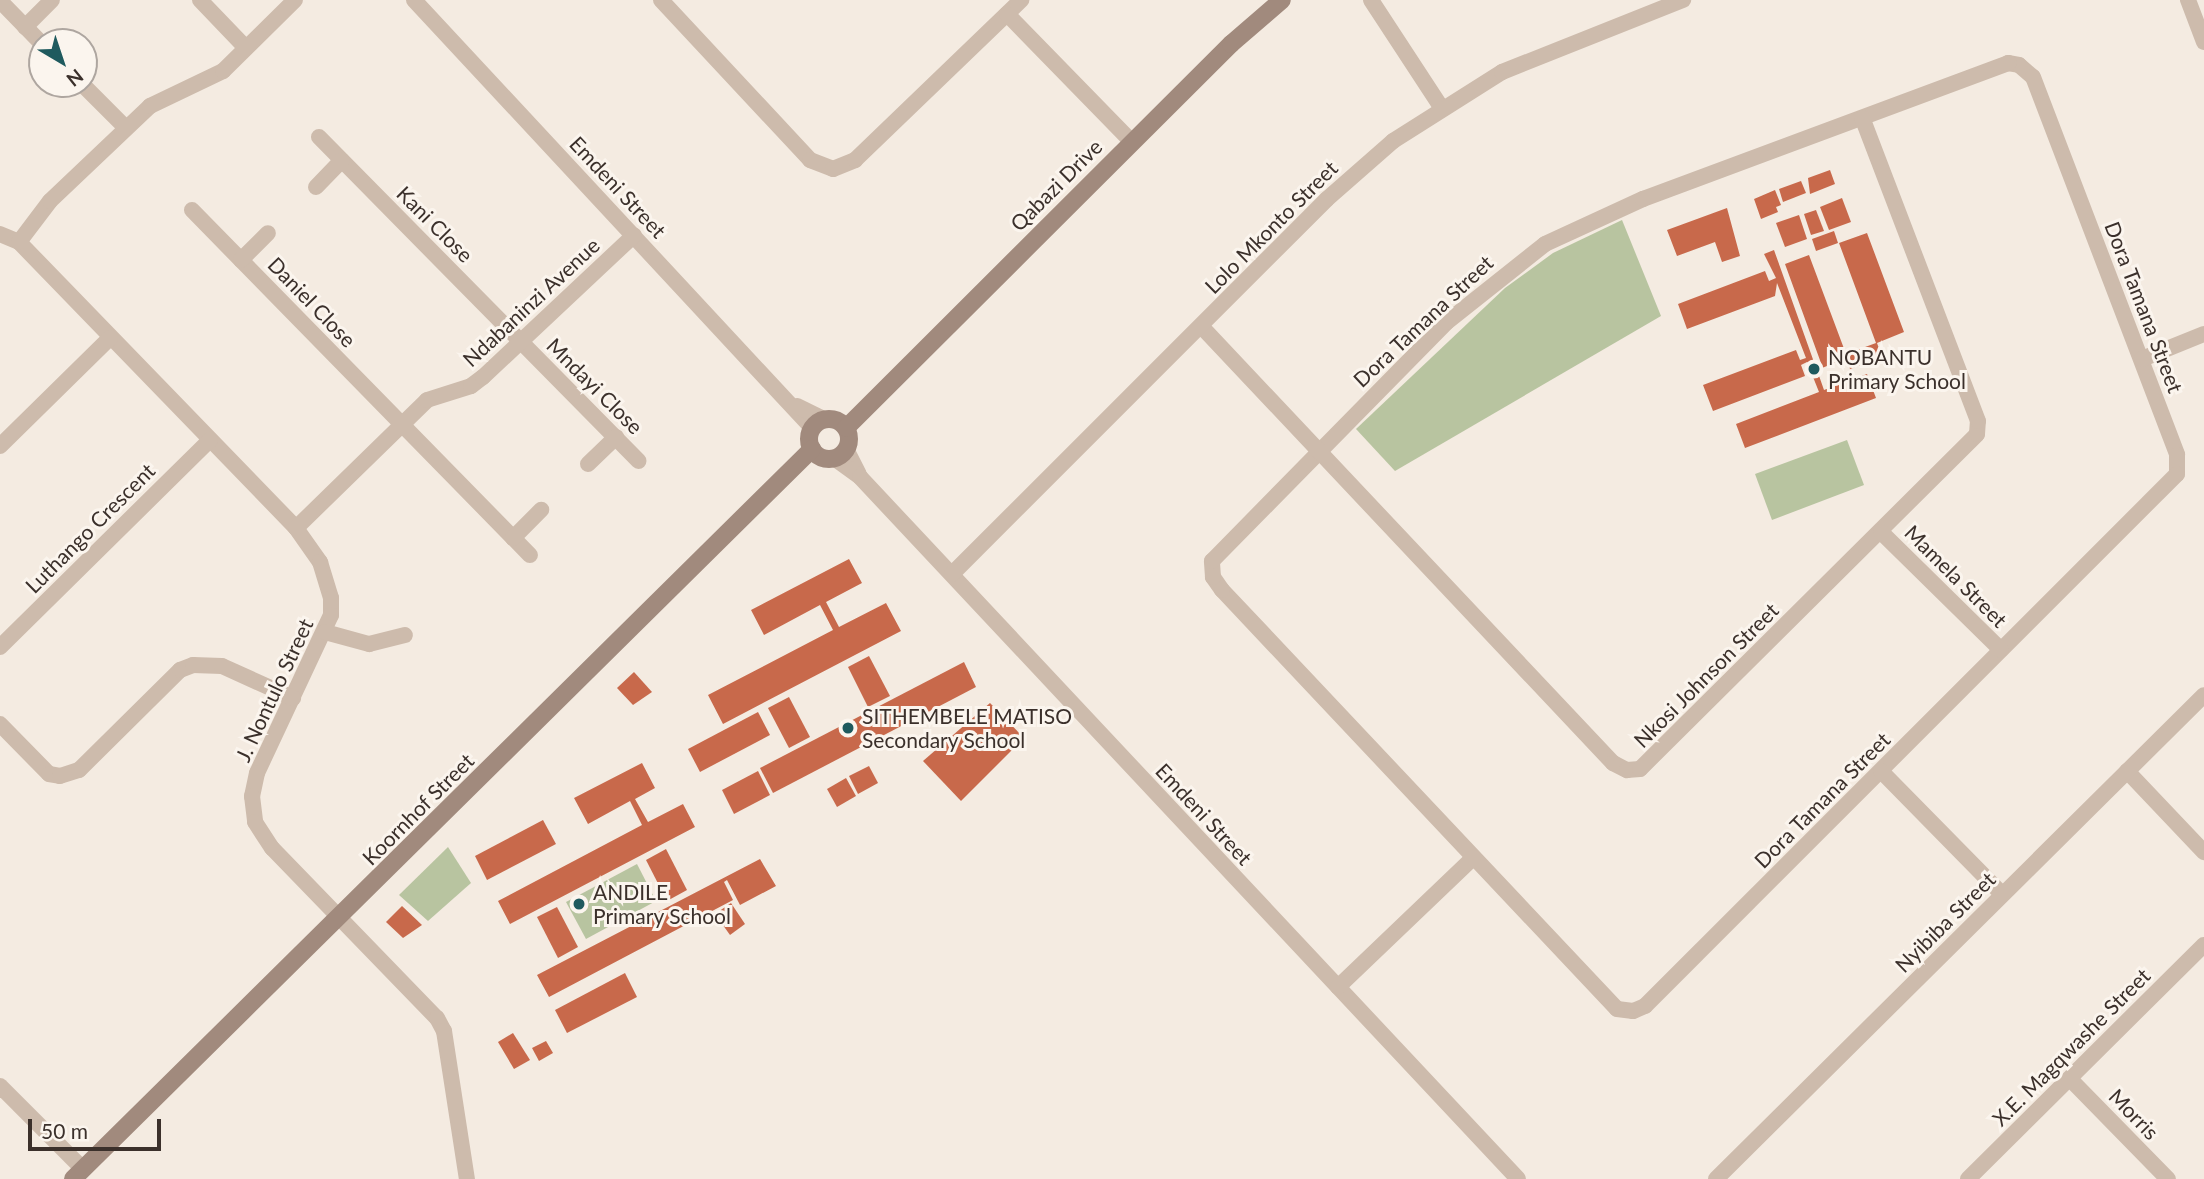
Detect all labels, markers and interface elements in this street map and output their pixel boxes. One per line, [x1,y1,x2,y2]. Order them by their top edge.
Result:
north arrow [28,28,98,98]
text: N [62,65,88,92]
street label: Emdeni Street [565,131,671,243]
street label: Qabazi Drive [1005,134,1107,236]
street label: Lolo Mkonto Street [1199,155,1343,299]
street label: Kani Close [392,181,478,267]
street label: Dora Tamana Street [2100,218,2188,396]
street label: Ndabaninzi Avenue [457,232,605,372]
street label: Dora Tamana Street [1348,250,1498,392]
street label: Daniel Close [263,252,361,352]
street label: Mndayi Close [542,333,648,439]
place label: NOBANTU Primary School [1828,344,1966,394]
marker: NOBANTU Primary School [1806,361,1822,377]
street label: Luthango Crescent [20,458,160,598]
street label: Mamela Street [1900,520,2012,632]
street label: Nkosi Johnson Street [1628,597,1784,753]
street label: J. Nontulo Street [230,614,318,766]
place label: SITHEMBELE MATISO Secondary School [862,703,1072,753]
marker: SITHEMBELE MATISO Secondary School [840,720,856,736]
street label: Dora Tamana Street [1749,727,1895,873]
street label: Koornhof Street [357,748,479,870]
street label: Emdeni Street [1151,758,1257,870]
street label: Nyibiba Street [1890,867,2000,977]
place label: ANDILE Primary School [593,879,731,929]
marker: ANDILE Primary School [571,896,587,912]
street label: X.E. Magqwashe Street [1987,963,2155,1131]
street label: Morris [2104,1083,2164,1145]
scale bar [32,1106,164,1150]
text: 50 m [41,1118,88,1143]

